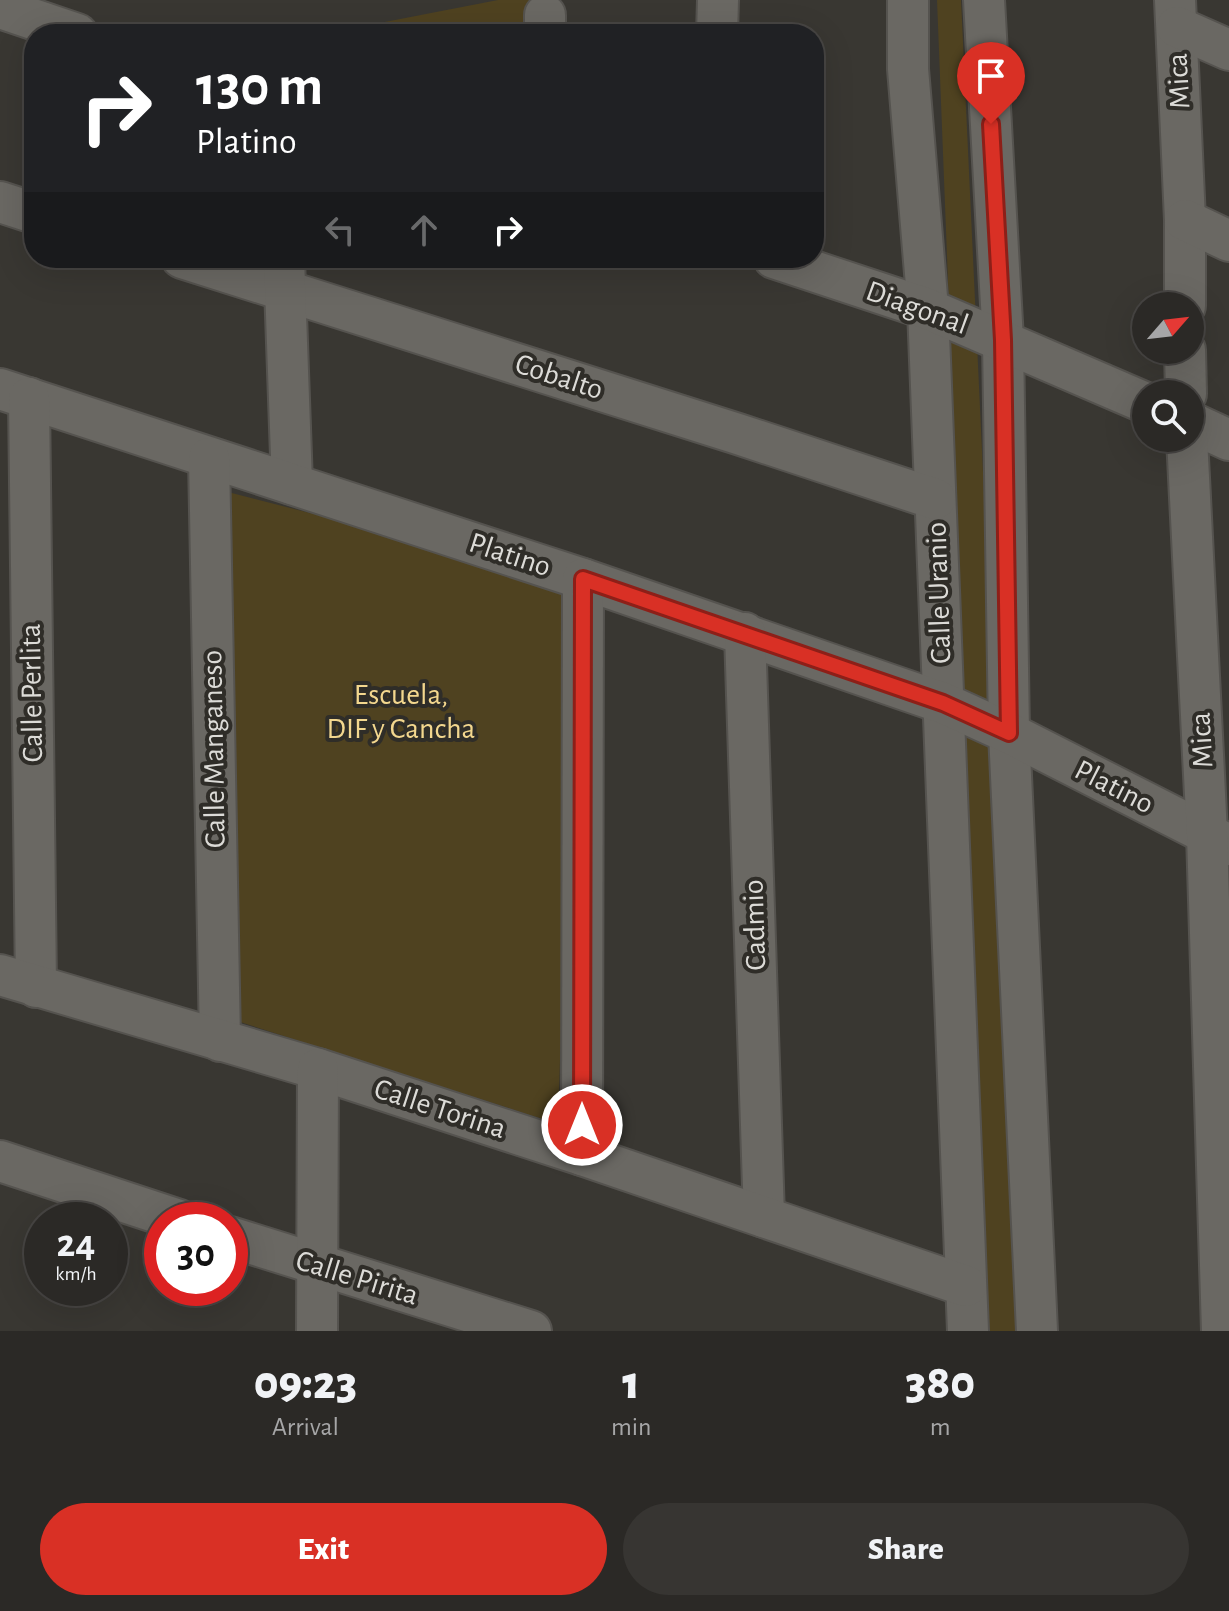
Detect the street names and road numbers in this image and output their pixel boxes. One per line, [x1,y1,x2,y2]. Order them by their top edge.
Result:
street label: Mica [1163,52,1195,110]
street label: Diagonal [862,276,972,340]
street label: Cobalto [511,349,607,405]
street label: Calle Uranio [922,522,956,664]
street label: Platino [465,528,555,582]
street label: Calle Perlita [16,623,48,763]
street label: Calle Manganeso [197,650,231,848]
street label: Mica [1186,711,1218,769]
street label: Platino [1070,755,1158,819]
street label: Cadmio [738,879,772,971]
street label: Calle Torina [370,1074,510,1144]
street label: Calle Pirita [292,1245,422,1311]

